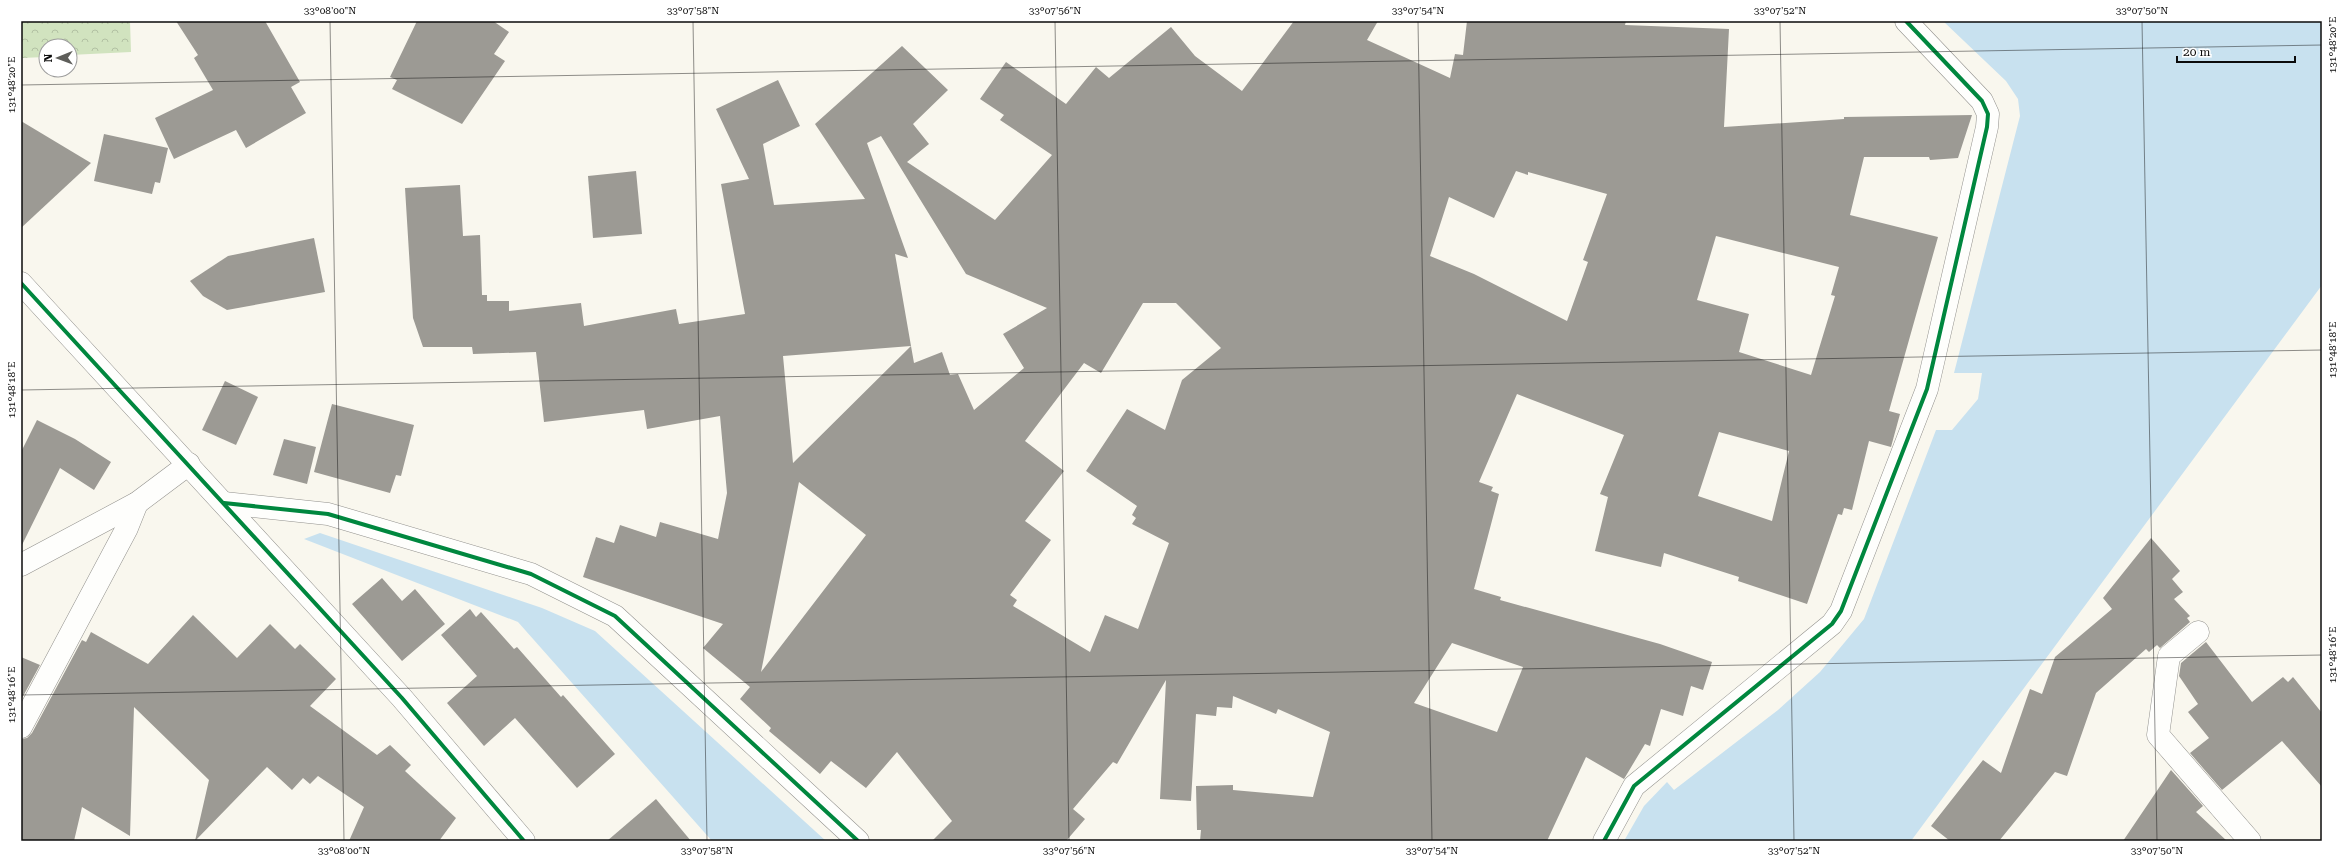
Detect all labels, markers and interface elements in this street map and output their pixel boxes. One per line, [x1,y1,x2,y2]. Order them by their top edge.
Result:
text: 33°08'00"N [304,5,356,16]
text: 33°07'58"N [667,5,719,16]
text: 33°07'56"N [1029,5,1081,16]
text: 33°07'54"N [1392,5,1444,16]
text: 33°07'52"N [1754,5,1806,16]
text: 33°07'50"N [2116,5,2168,16]
text: 131°48'20"E [2327,17,2338,73]
north arrow [38,38,78,78]
scale bar [2177,38,2295,64]
text: 20 m [2183,45,2210,59]
text: N [42,53,55,63]
text: 131°48'20"E [6,57,17,113]
text: 131°48'18"E [2327,322,2338,378]
text: 131°48'18"E [6,362,17,418]
text: 131°48'16"E [2327,627,2338,683]
text: 131°48'16"E [6,667,17,723]
text: 33°08'00"N [318,845,370,856]
text: 33°07'58"N [681,845,733,856]
text: 33°07'56"N [1043,845,1095,856]
text: 33°07'54"N [1406,845,1458,856]
text: 33°07'52"N [1768,845,1820,856]
text: 33°07'50"N [2131,845,2183,856]

